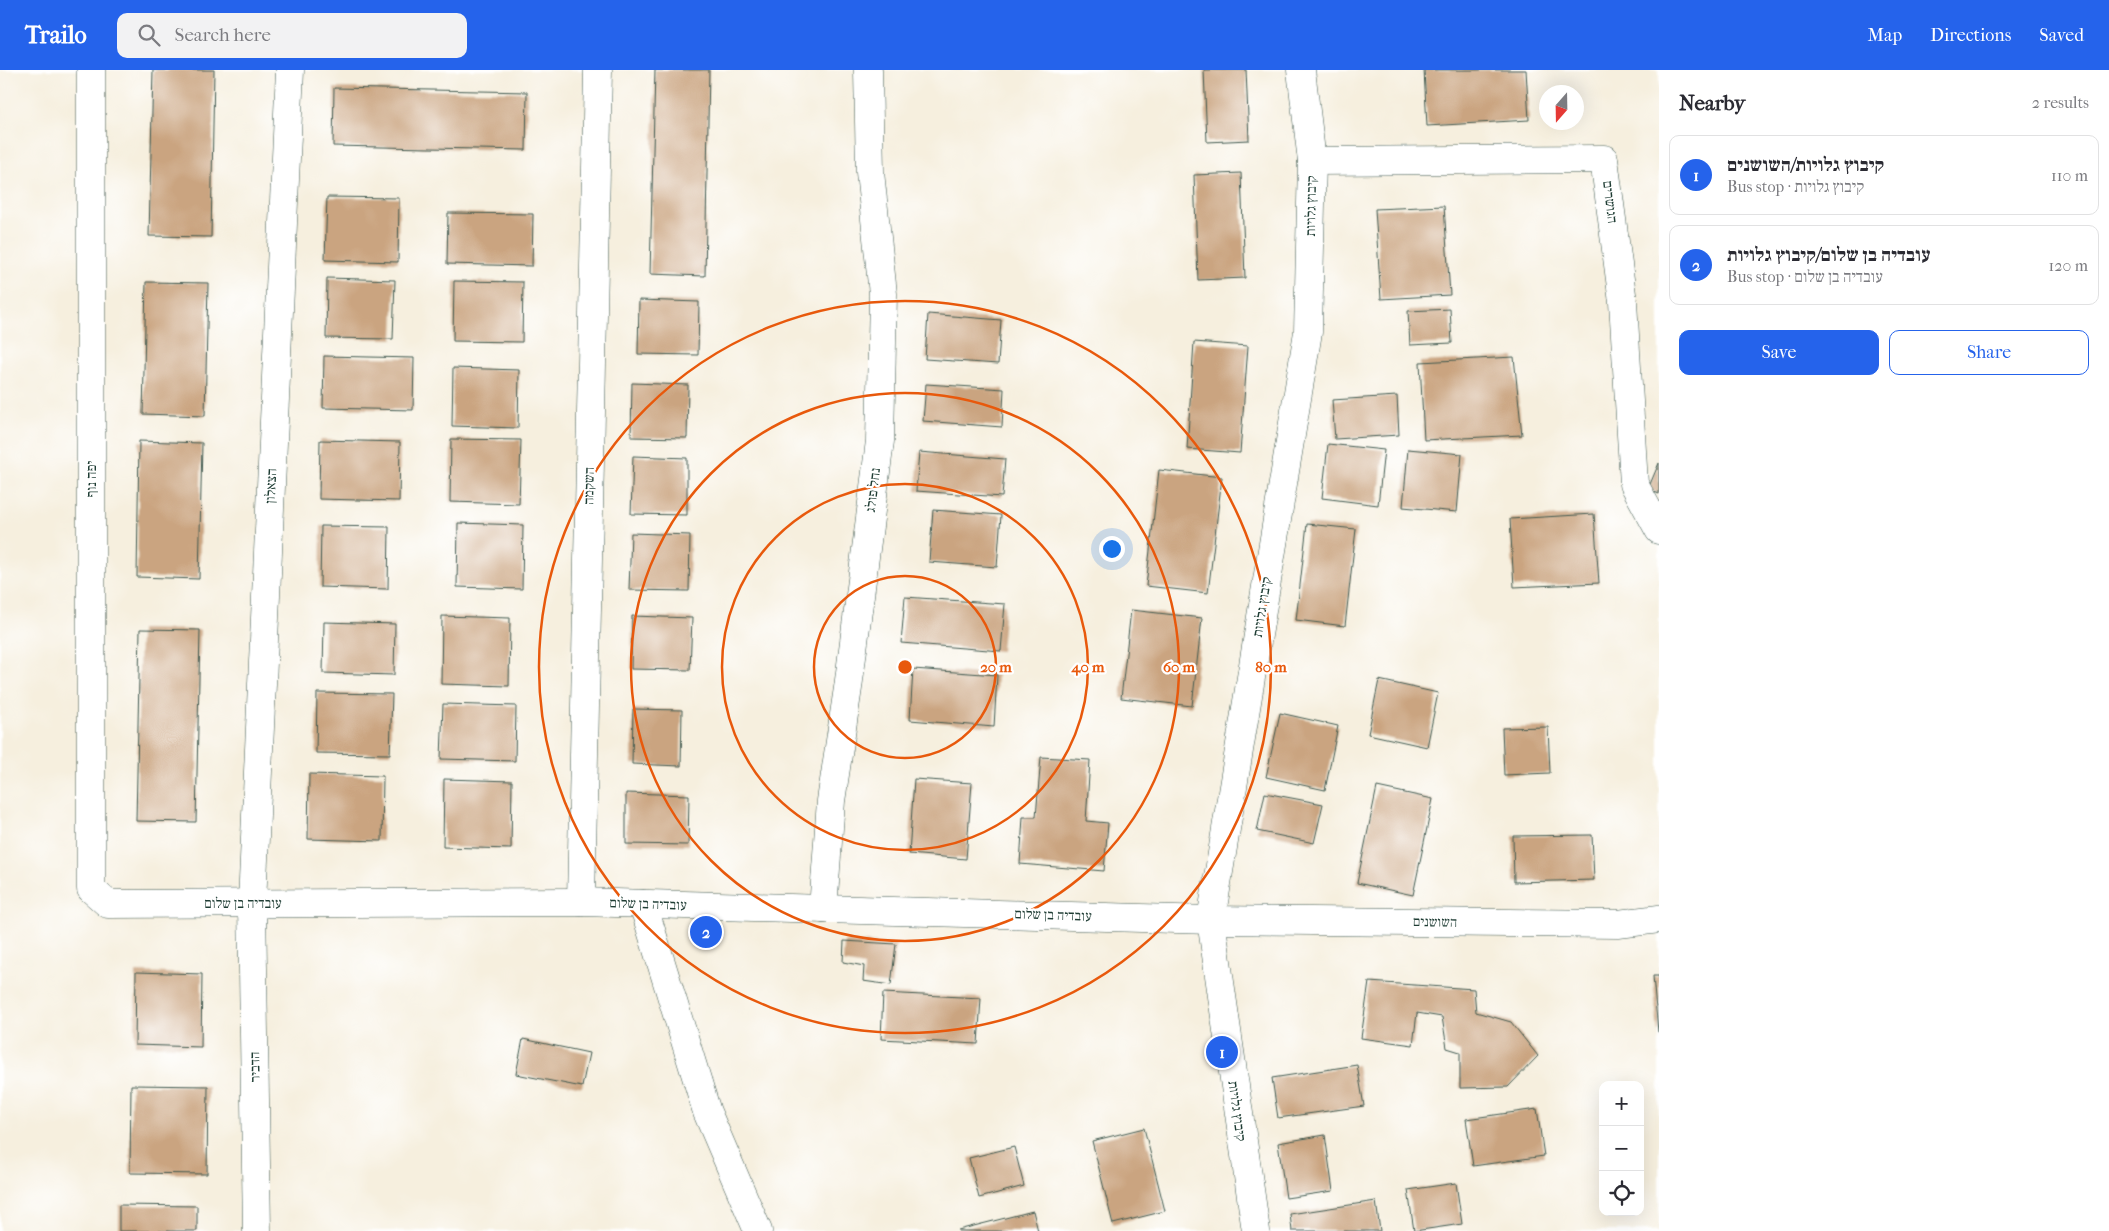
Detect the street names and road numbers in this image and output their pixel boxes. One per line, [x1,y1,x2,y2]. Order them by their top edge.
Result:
street label: קיבוץ גלויות [1302,175,1320,237]
street label: הגושרים [1599,180,1621,224]
street label: יפה נוף [83,461,100,497]
street label: השקמה [580,467,598,505]
street label: נחל פולג [862,467,884,513]
street label: הצאלון [262,468,280,504]
street label: קיבוץ גלויות [1249,575,1275,639]
street label: עובדיה בן שלום [609,894,687,914]
street label: עובדיה בן שלום [204,895,282,912]
street label: עובדיה בן שלום [1014,905,1092,925]
street label: השושנים [1413,913,1457,931]
street label: הדביר [246,1052,264,1082]
street label: קיבוץ גלויות [1224,1080,1250,1142]

